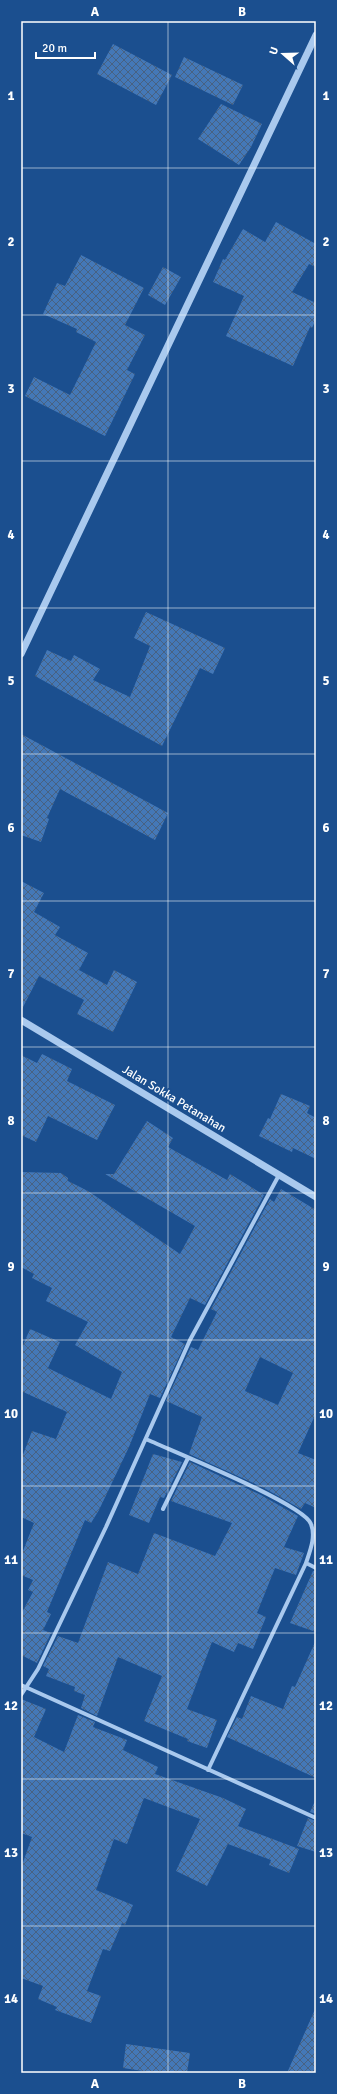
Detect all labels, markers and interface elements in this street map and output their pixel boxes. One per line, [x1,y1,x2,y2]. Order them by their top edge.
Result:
text: A [91,4,100,20]
text: B [238,4,246,20]
scale bar [36,34,95,60]
north arrow [263,34,303,74]
text: 20 m [42,41,67,56]
text: U [267,45,281,56]
text: 1 [7,88,15,104]
text: 1 [322,88,330,104]
text: 2 [7,234,15,250]
text: 2 [322,234,330,250]
text: 3 [7,381,15,397]
text: 3 [322,381,330,397]
text: 4 [7,527,15,543]
text: 4 [322,527,330,543]
text: 5 [7,673,15,689]
text: 5 [322,673,330,689]
text: 6 [7,820,15,836]
text: 6 [322,820,330,836]
text: 7 [7,966,15,982]
text: 7 [322,966,330,982]
street label: Jalan Sokka Petanahan [119,1062,229,1136]
text: 8 [7,1113,15,1129]
text: 8 [322,1113,330,1129]
text: 9 [7,1259,15,1275]
text: 9 [322,1259,330,1275]
text: 10 [4,1406,18,1422]
text: 10 [319,1406,333,1422]
text: 11 [4,1552,18,1568]
text: 11 [319,1552,333,1568]
text: 12 [4,1698,18,1714]
text: 12 [319,1698,333,1714]
text: 13 [4,1845,18,1861]
text: 13 [319,1845,333,1861]
text: 14 [4,1991,18,2007]
text: 14 [319,1991,333,2007]
text: A [91,2076,100,2092]
text: B [238,2076,246,2092]

